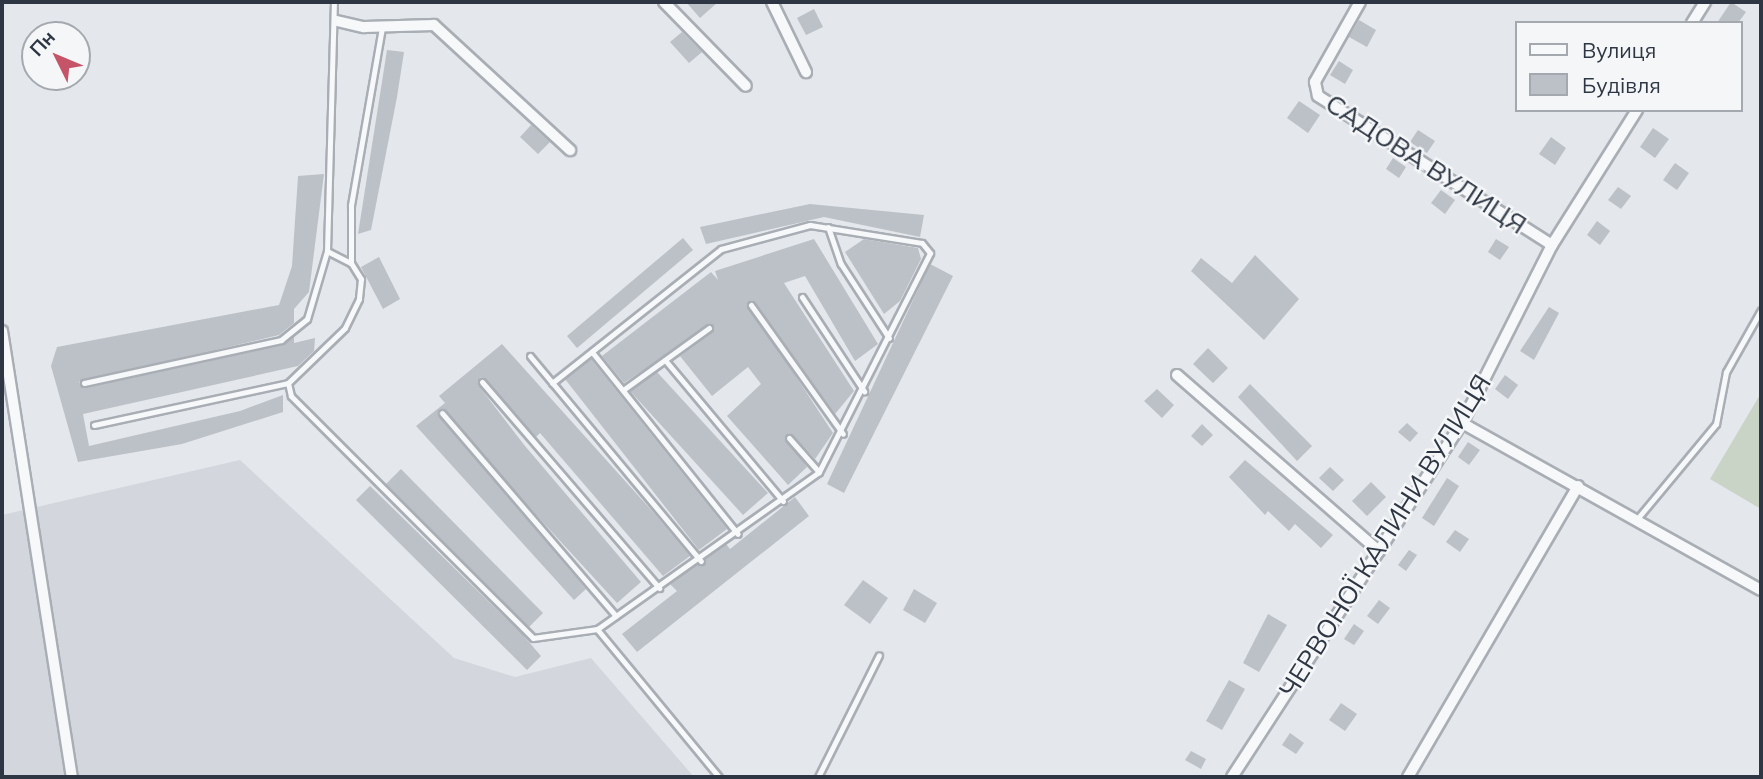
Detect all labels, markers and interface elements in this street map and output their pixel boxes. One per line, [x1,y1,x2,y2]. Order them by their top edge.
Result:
north arrow [21,21,91,91]
legend [1514,21,1742,112]
text: Пн [24,25,60,61]
text: Вулиця [1582,37,1656,63]
text: Будівля [1582,72,1661,98]
street label: САДОВА ВУЛИЦЯ [1320,88,1532,240]
street label: ЧЕРВОНОЇ КАЛИНИ ВУЛИЦЯ [1272,369,1498,703]

